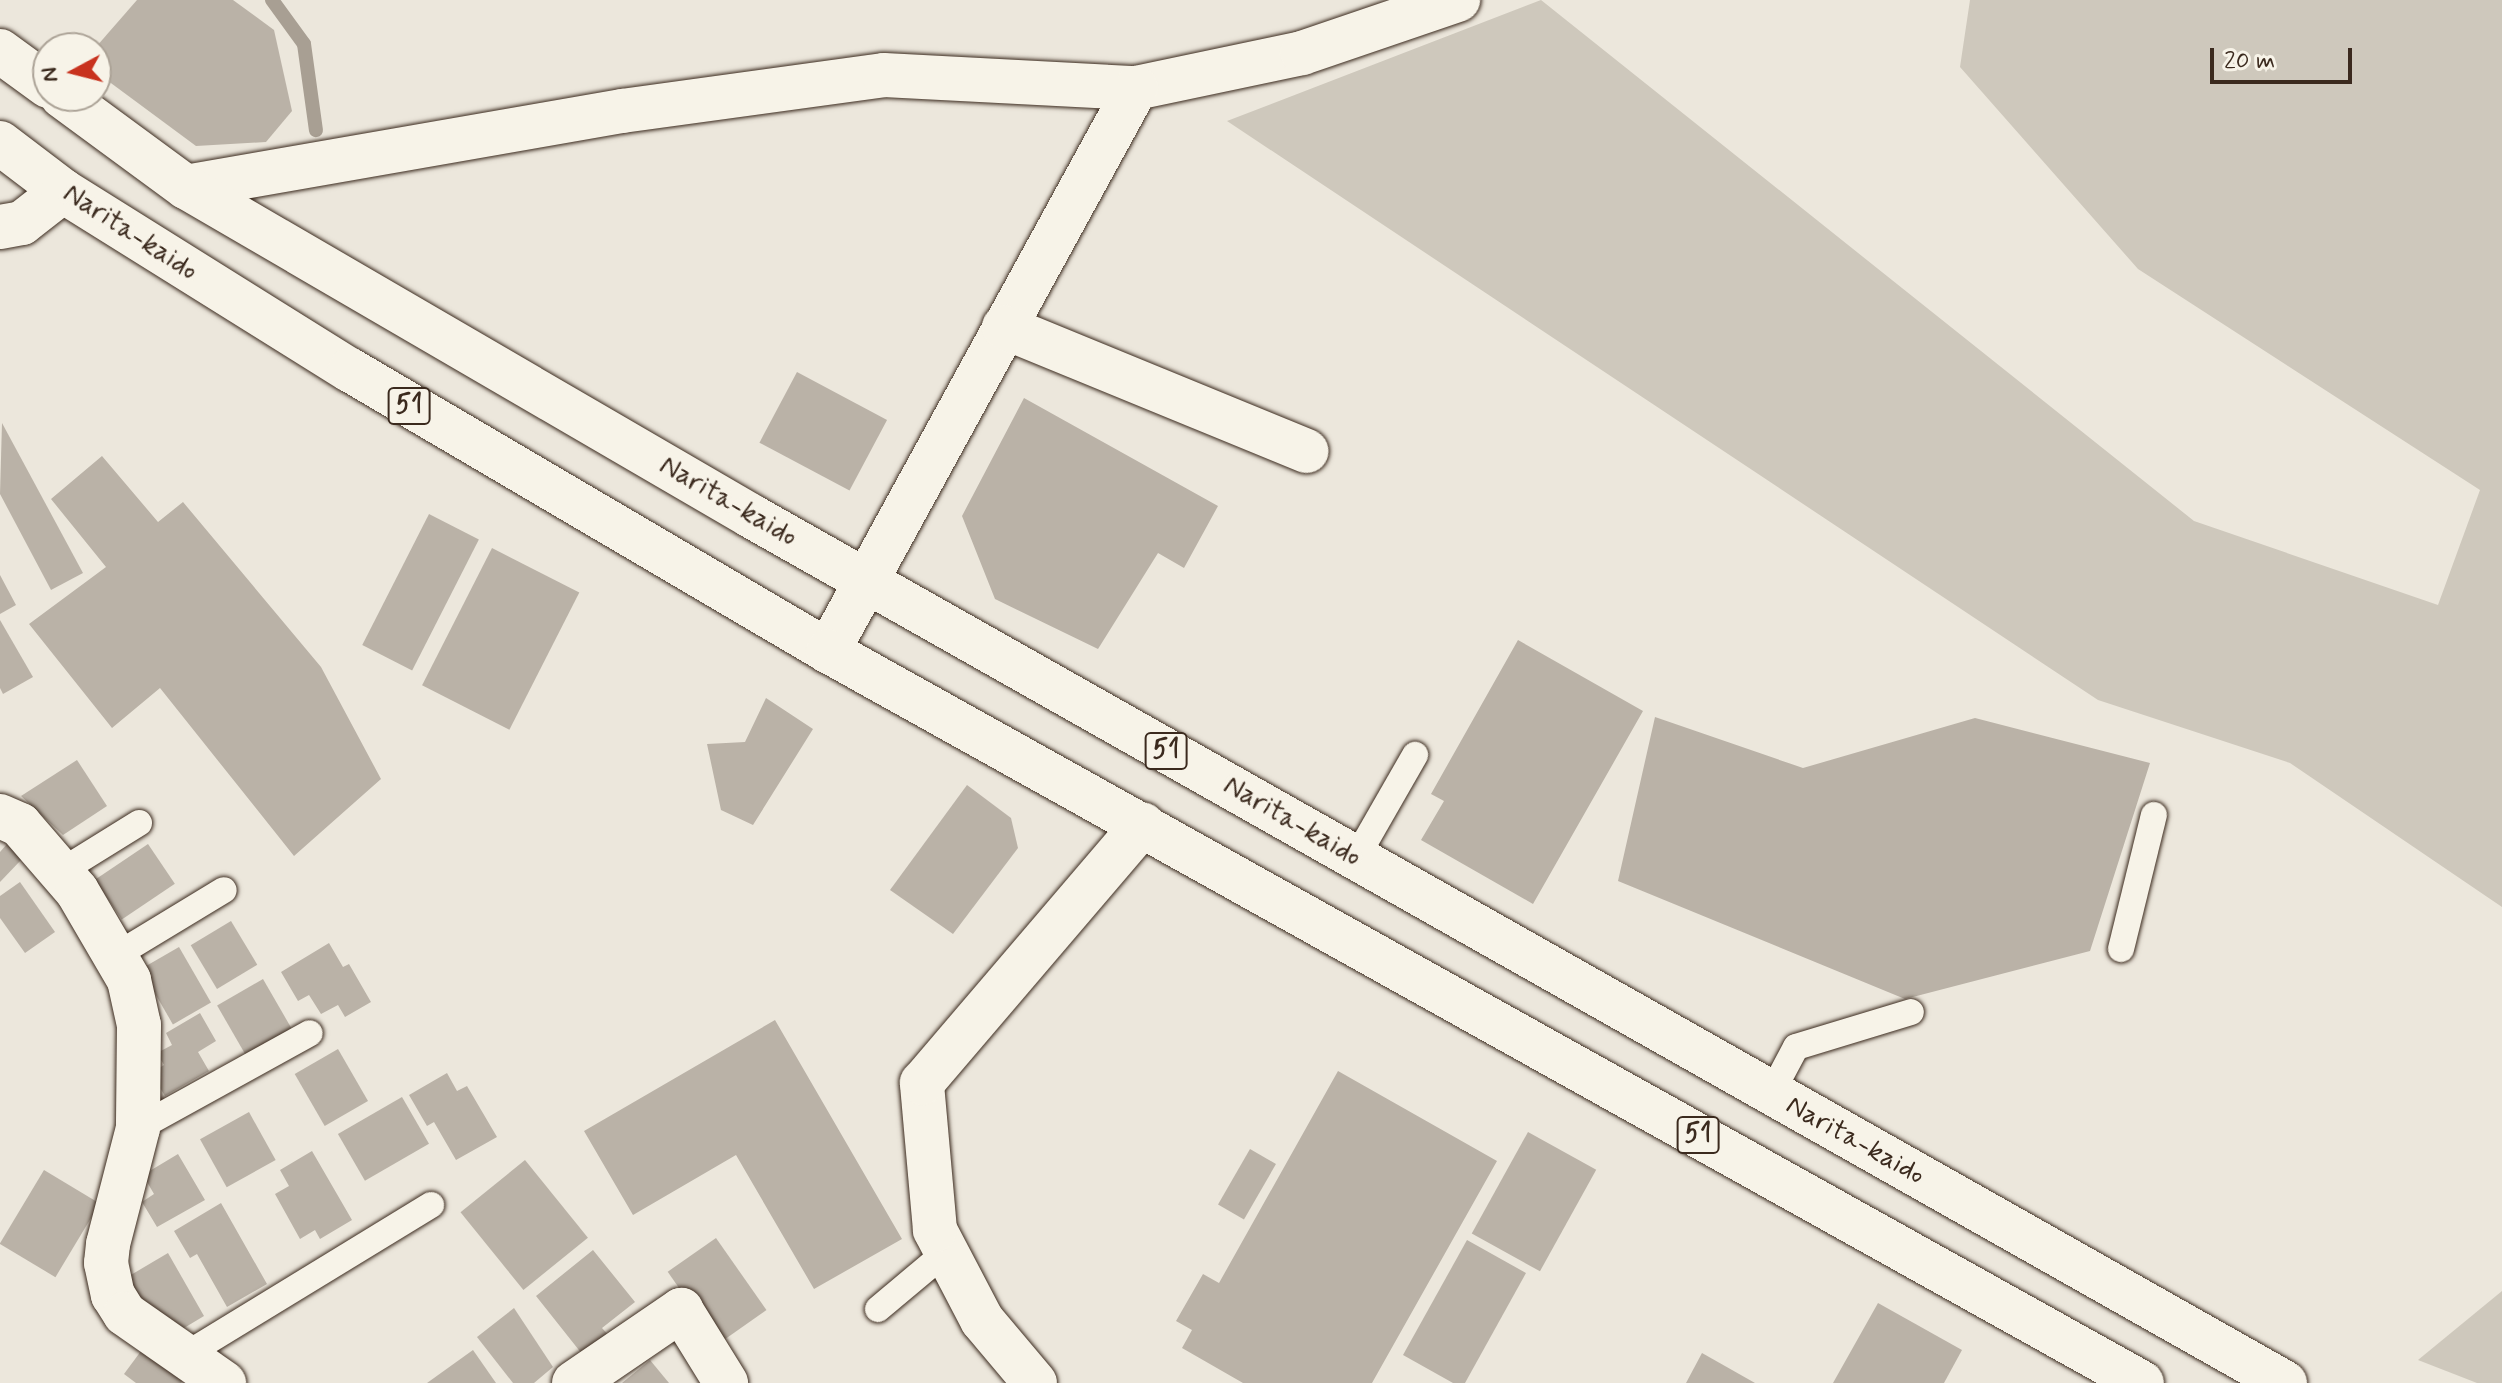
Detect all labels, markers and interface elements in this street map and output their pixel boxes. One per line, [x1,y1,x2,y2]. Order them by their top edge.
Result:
north arrow [32,32,112,112]
scale bar [2214,32,2356,82]
text: 20 m [2224,46,2275,77]
text: N [35,66,65,84]
street label: Narita-kaido [57,177,203,289]
road number: 51 [387,384,431,428]
street label: Narita-kaido [653,449,803,555]
road number: 51 [1144,729,1188,773]
street label: Narita-kaido [1217,769,1367,875]
street label: Narita-kaido [1780,1089,1930,1193]
road number: 51 [1676,1113,1720,1157]

